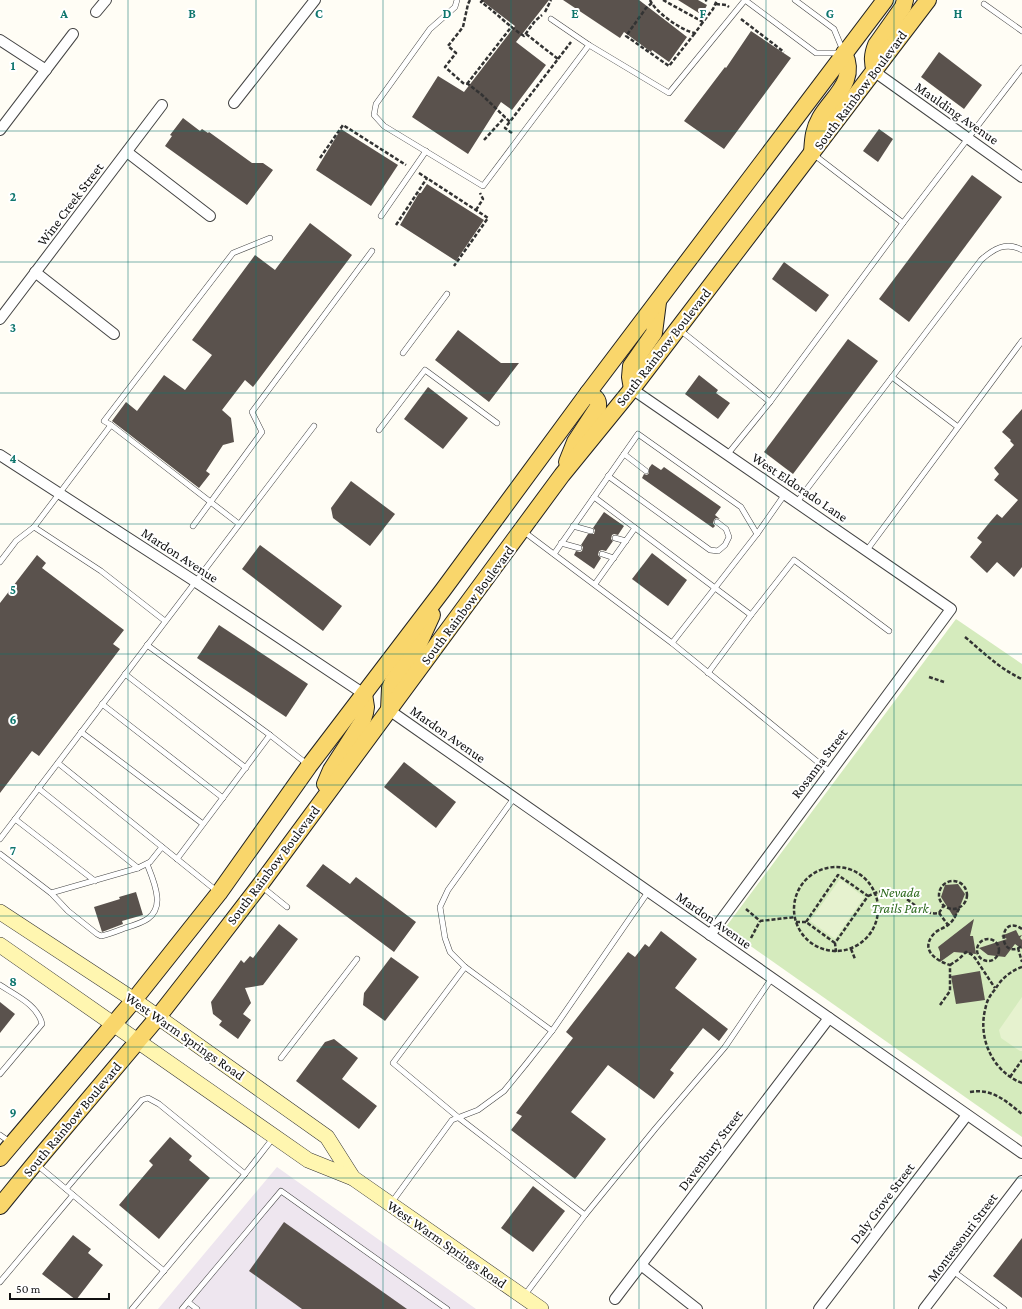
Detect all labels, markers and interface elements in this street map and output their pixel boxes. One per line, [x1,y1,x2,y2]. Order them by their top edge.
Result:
text: A [59,6,68,21]
text: B [188,6,196,21]
text: C [315,6,323,21]
text: D [443,6,452,21]
text: E [571,6,579,21]
text: F [700,6,707,21]
text: G [826,6,834,21]
text: H [954,6,963,21]
street label: South Rainbow Boulevard [810,27,910,153]
text: 1 [11,58,16,73]
street label: Maulding Avenue [912,78,1002,148]
street label: Wine Creek Street [34,159,107,249]
text: 2 [10,189,17,204]
street label: South Rainbow Boulevard [612,285,714,409]
text: 3 [10,320,16,335]
street label: West Eldorado Lane [749,449,851,525]
text: 4 [9,451,17,466]
street label: Mardon Avenue [139,524,221,586]
street label: South Rainbow Boulevard [417,542,517,668]
text: 5 [10,582,16,597]
street label: Mardon Avenue [407,702,489,766]
text: 6 [9,712,17,727]
street label: Rosanna Street [787,725,851,801]
street label: South Rainbow Boulevard [223,802,323,928]
text: 7 [10,843,16,858]
park label: Nevada Trails Park [871,884,929,916]
street label: Mardon Avenue [673,888,755,952]
text: 8 [9,974,17,989]
street label: West Warm Springs Road [122,989,248,1084]
street label: South Rainbow Boulevard [19,1058,125,1180]
text: 9 [9,1105,17,1120]
street label: Davenbury Street [674,1106,746,1194]
street label: Daly Grove Street [846,1159,918,1247]
street label: Montessouri Street [924,1189,1001,1284]
street label: West Warm Springs Road [384,1197,510,1292]
scale bar [10,1275,109,1301]
text: 50 m [16,1282,41,1296]

